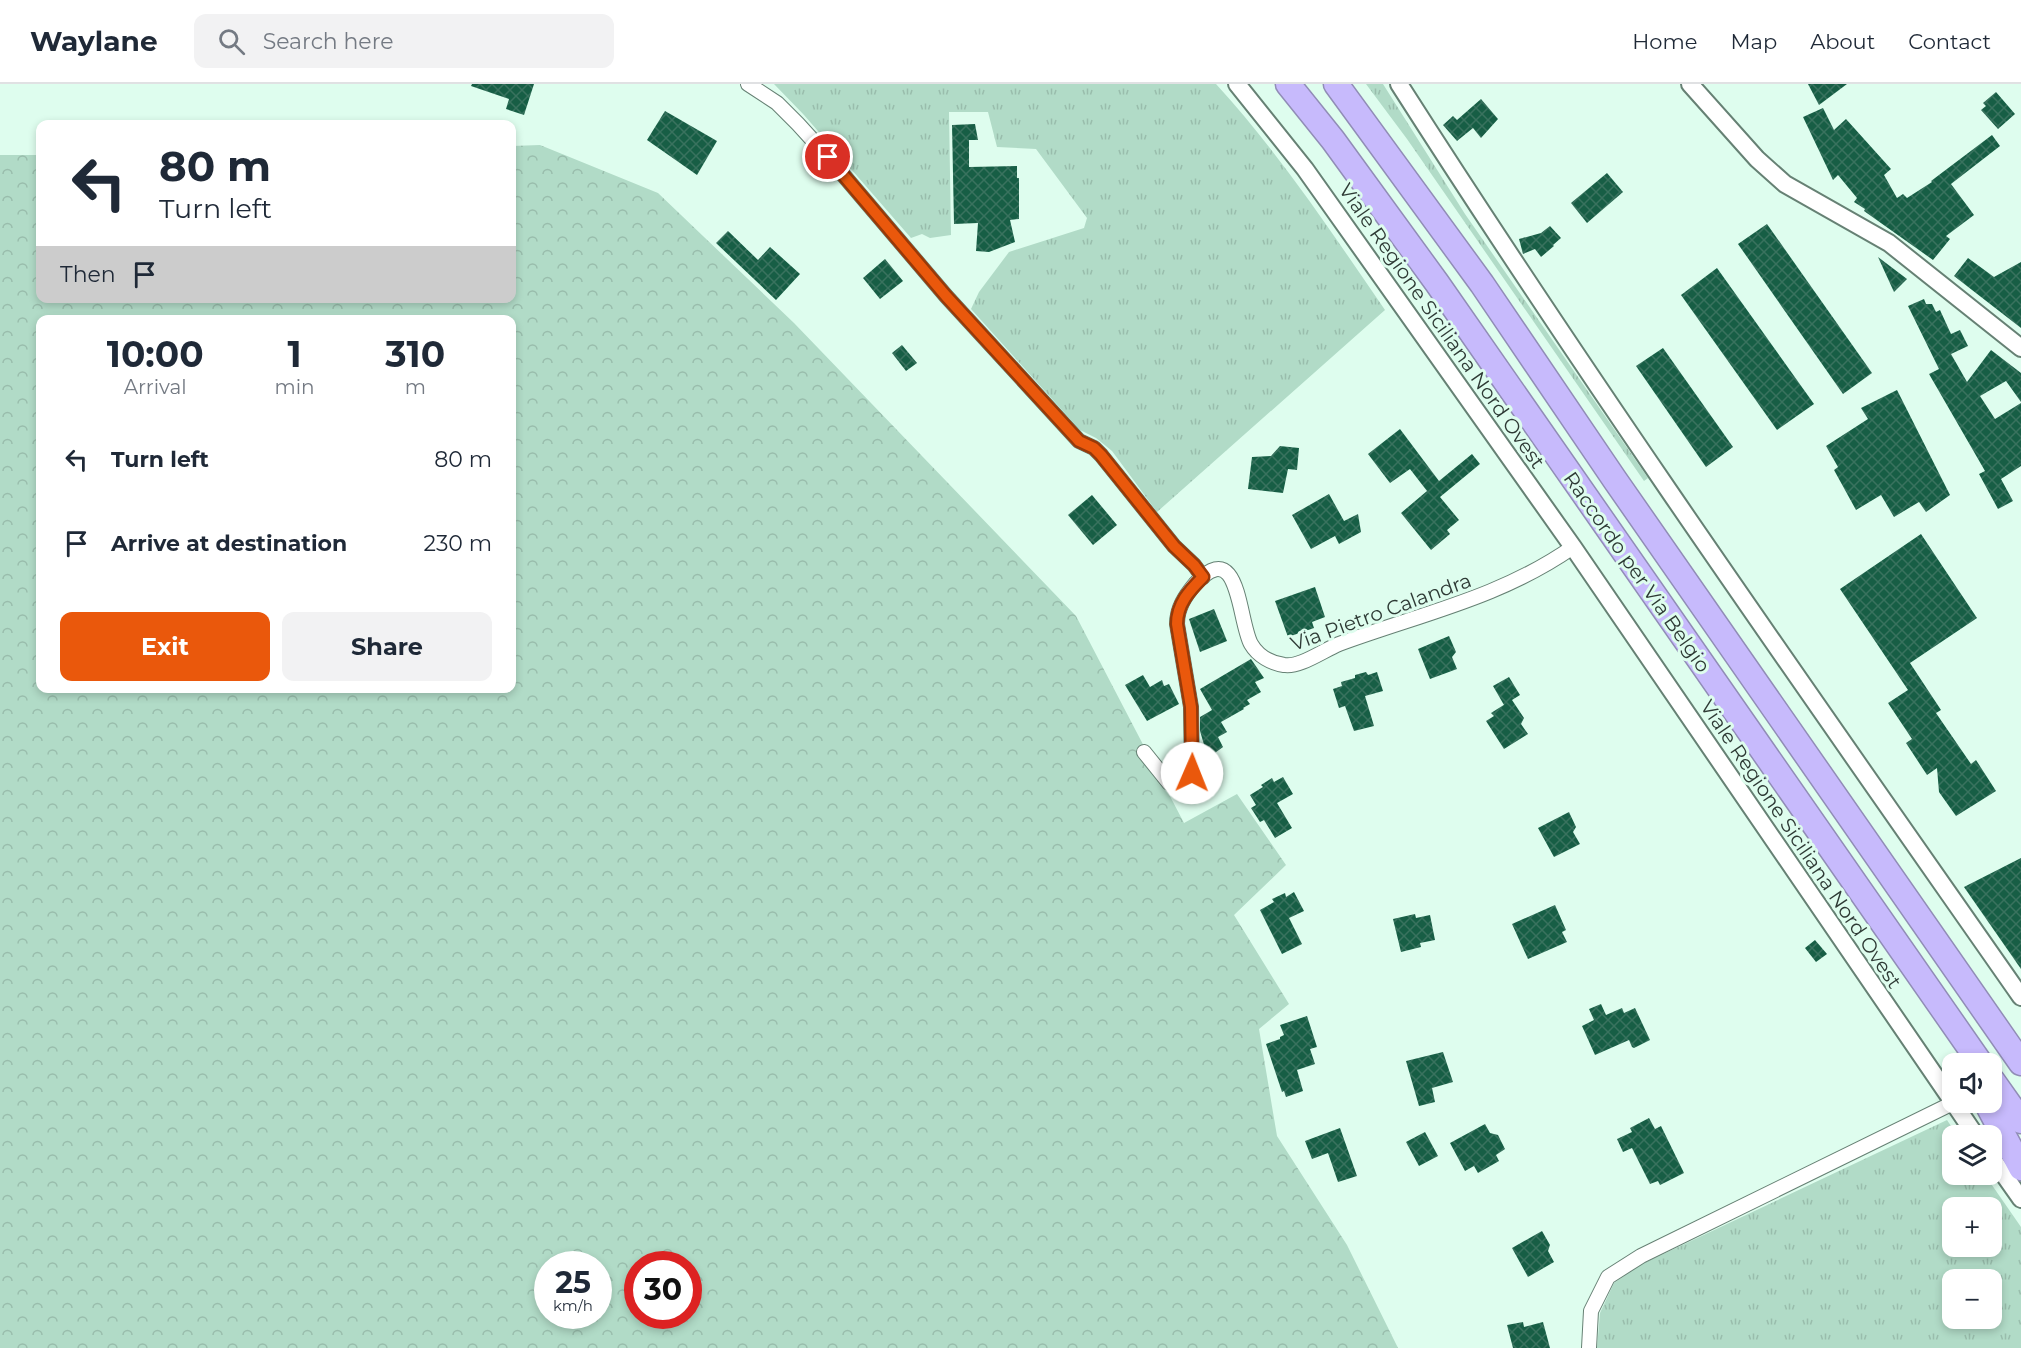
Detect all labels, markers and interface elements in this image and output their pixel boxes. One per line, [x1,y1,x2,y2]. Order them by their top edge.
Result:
search box [194,14,614,68]
text: Waylane [30,24,158,58]
icon: search [215,25,248,58]
text: Search here [263,28,393,55]
text: Home [1632,29,1697,54]
text: Map [1730,29,1777,54]
text: About [1810,29,1875,54]
text: Contact [1908,29,1991,54]
pin [802,131,853,182]
text: 80 m [159,140,271,192]
icon: arrive [811,140,844,173]
icon: left [60,144,138,222]
street label: Viale Regione Siciliana Nord Ovest [1334,179,1550,473]
text: Turn left [159,192,272,225]
icon: arrive [128,258,161,291]
text: Then [60,261,116,288]
text: 10:00 [107,332,204,376]
text: 1 [287,332,302,376]
text: 310 [385,332,445,376]
text: Arrival [124,375,187,399]
text: min [274,375,315,399]
text: m [405,375,426,399]
icon: left [60,443,93,476]
text: Turn left [111,446,209,473]
text: 80 m [434,446,492,473]
street label: Raccordo per Via Belgio [1559,467,1715,677]
icon: arrive [60,527,93,560]
text: Arrive at destination [111,530,347,557]
text: 230 m [423,530,492,557]
street label: Via Pietro Calandra [1287,568,1475,656]
button: Exit [60,612,270,681]
button: Share [282,612,492,681]
street label: Viale Regione Siciliana Nord Ovest [1695,695,1907,993]
position arrow [1160,741,1224,805]
map controls [1942,1053,2002,1329]
button: sound [1942,1053,2002,1113]
button: layers [1942,1125,2002,1185]
button: + [1942,1197,2002,1257]
speed limit sign: 30 [624,1251,702,1329]
text: 25 [555,1264,591,1301]
button: − [1942,1269,2002,1329]
text: km/h [553,1296,593,1315]

